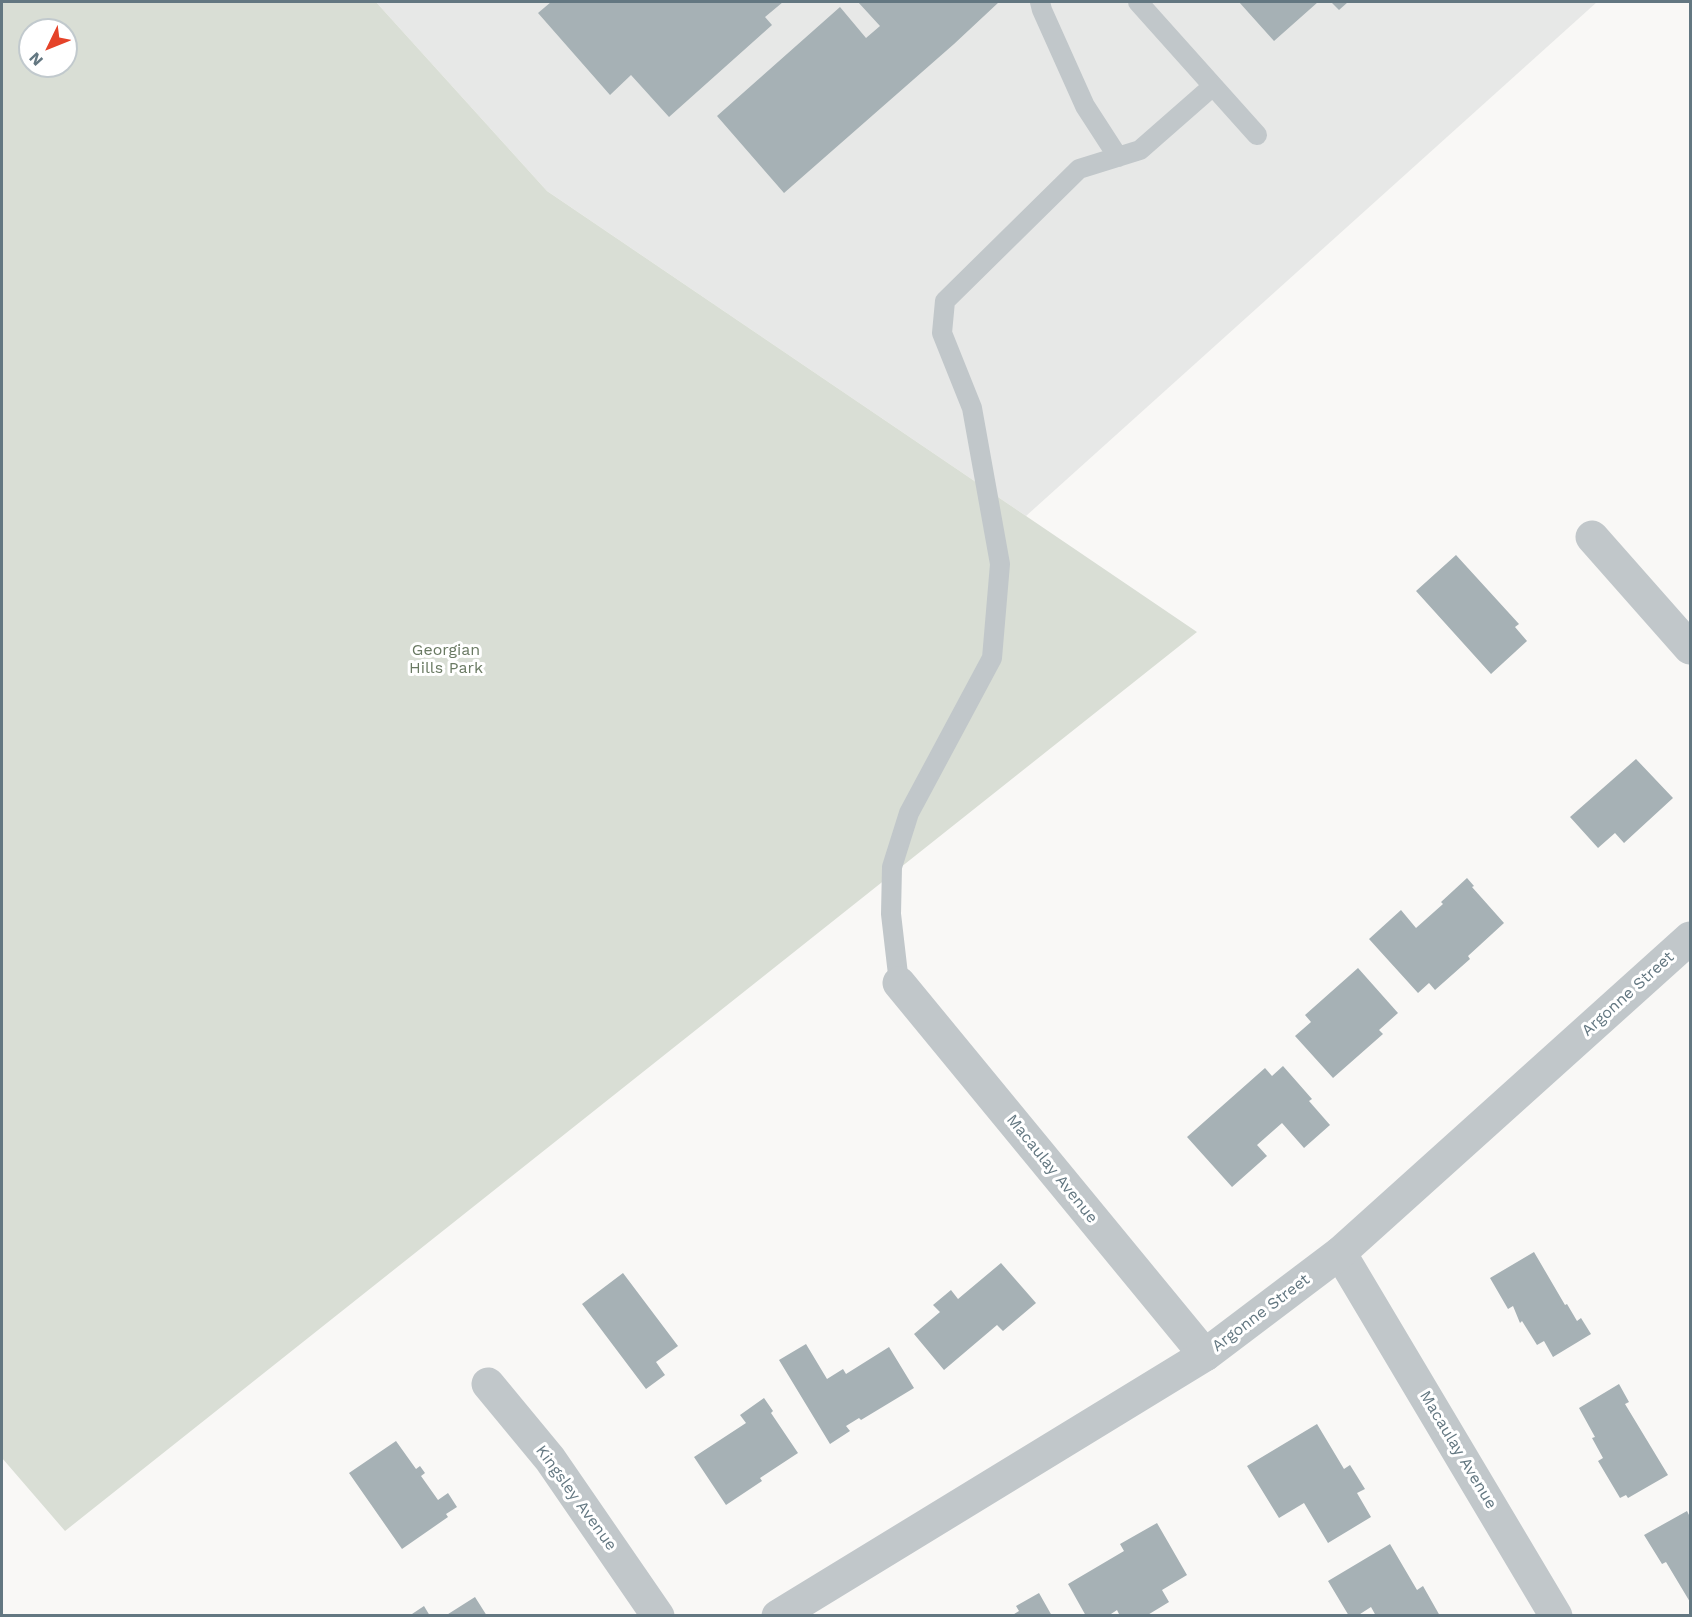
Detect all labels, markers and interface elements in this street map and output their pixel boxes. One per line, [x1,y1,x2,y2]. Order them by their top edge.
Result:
north arrow [18,18,78,78]
text: N [25,48,47,70]
park label: Georgian Hills Park [409,640,483,678]
street label: Argonne Street [1578,948,1678,1040]
street label: Macaulay Avenue [1002,1111,1102,1227]
street label: Argonne Street [1208,1270,1314,1356]
street label: Macaulay Avenue [1415,1387,1501,1513]
street label: Kingsley Avenue [531,1442,621,1554]

